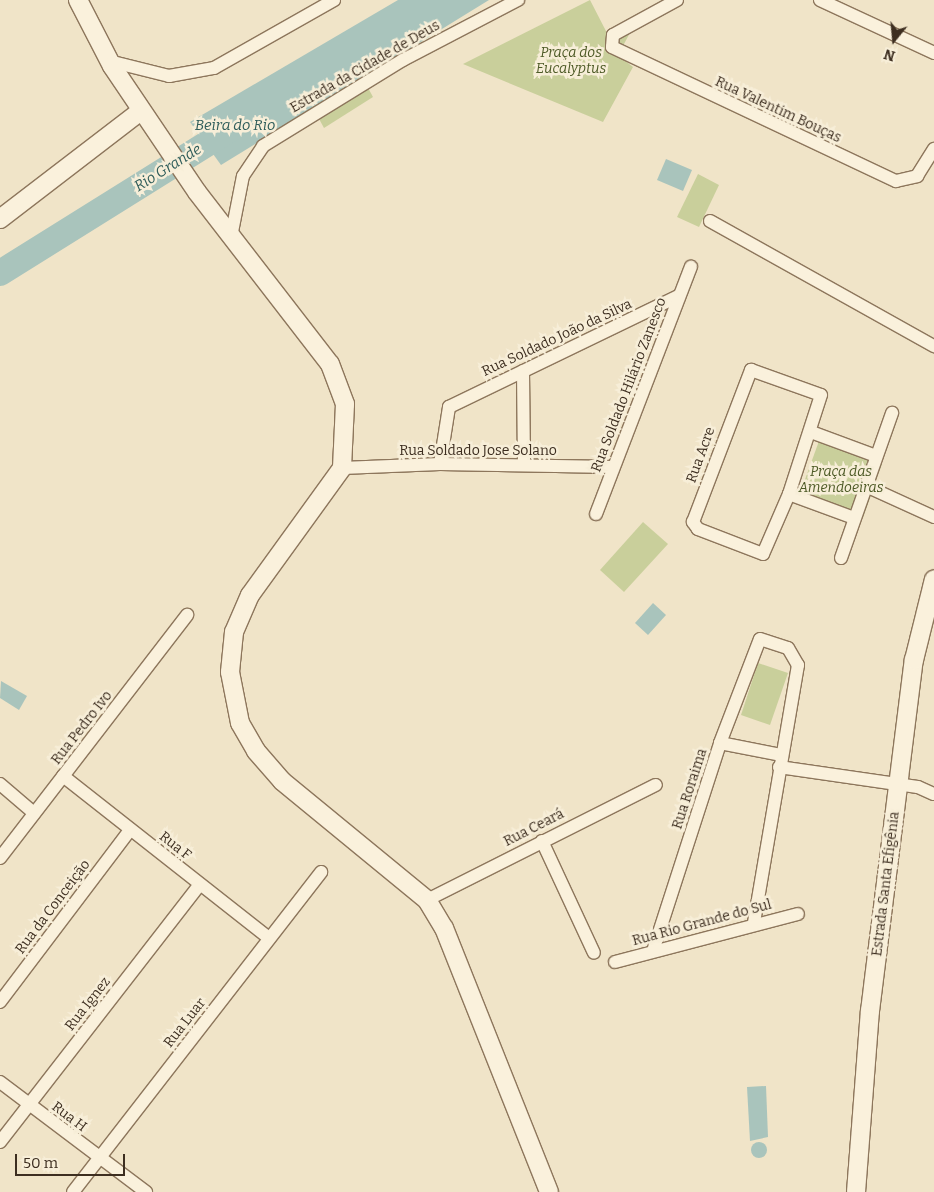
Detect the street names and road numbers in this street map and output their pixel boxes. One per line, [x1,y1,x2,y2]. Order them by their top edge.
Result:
street label: Estrada da Cidade de Deus [287,17,443,117]
street label: Rua Valentim Bouças [712,73,844,147]
street label: Rua Soldado Hilário Zanesco [588,295,670,475]
street label: Rua Soldado João da Silva [479,296,635,380]
street label: Rua Acre [683,425,719,485]
street label: Rua Soldado Jose Solano [399,443,557,459]
street label: Rua Pedro Ivo [48,688,116,768]
street label: Rua Roraima [669,747,711,831]
street label: Rua Ceará [501,806,567,850]
street label: Estrada Santa Efigênia [869,811,903,957]
street label: Rua F [156,828,194,864]
street label: Rua da Conceição [12,857,94,957]
street label: Rua Rio Grande do Sul [630,896,774,950]
street label: Rua Ignez [62,974,114,1034]
street label: Rua Luar [160,995,210,1051]
street label: Rua H [48,1098,90,1136]

